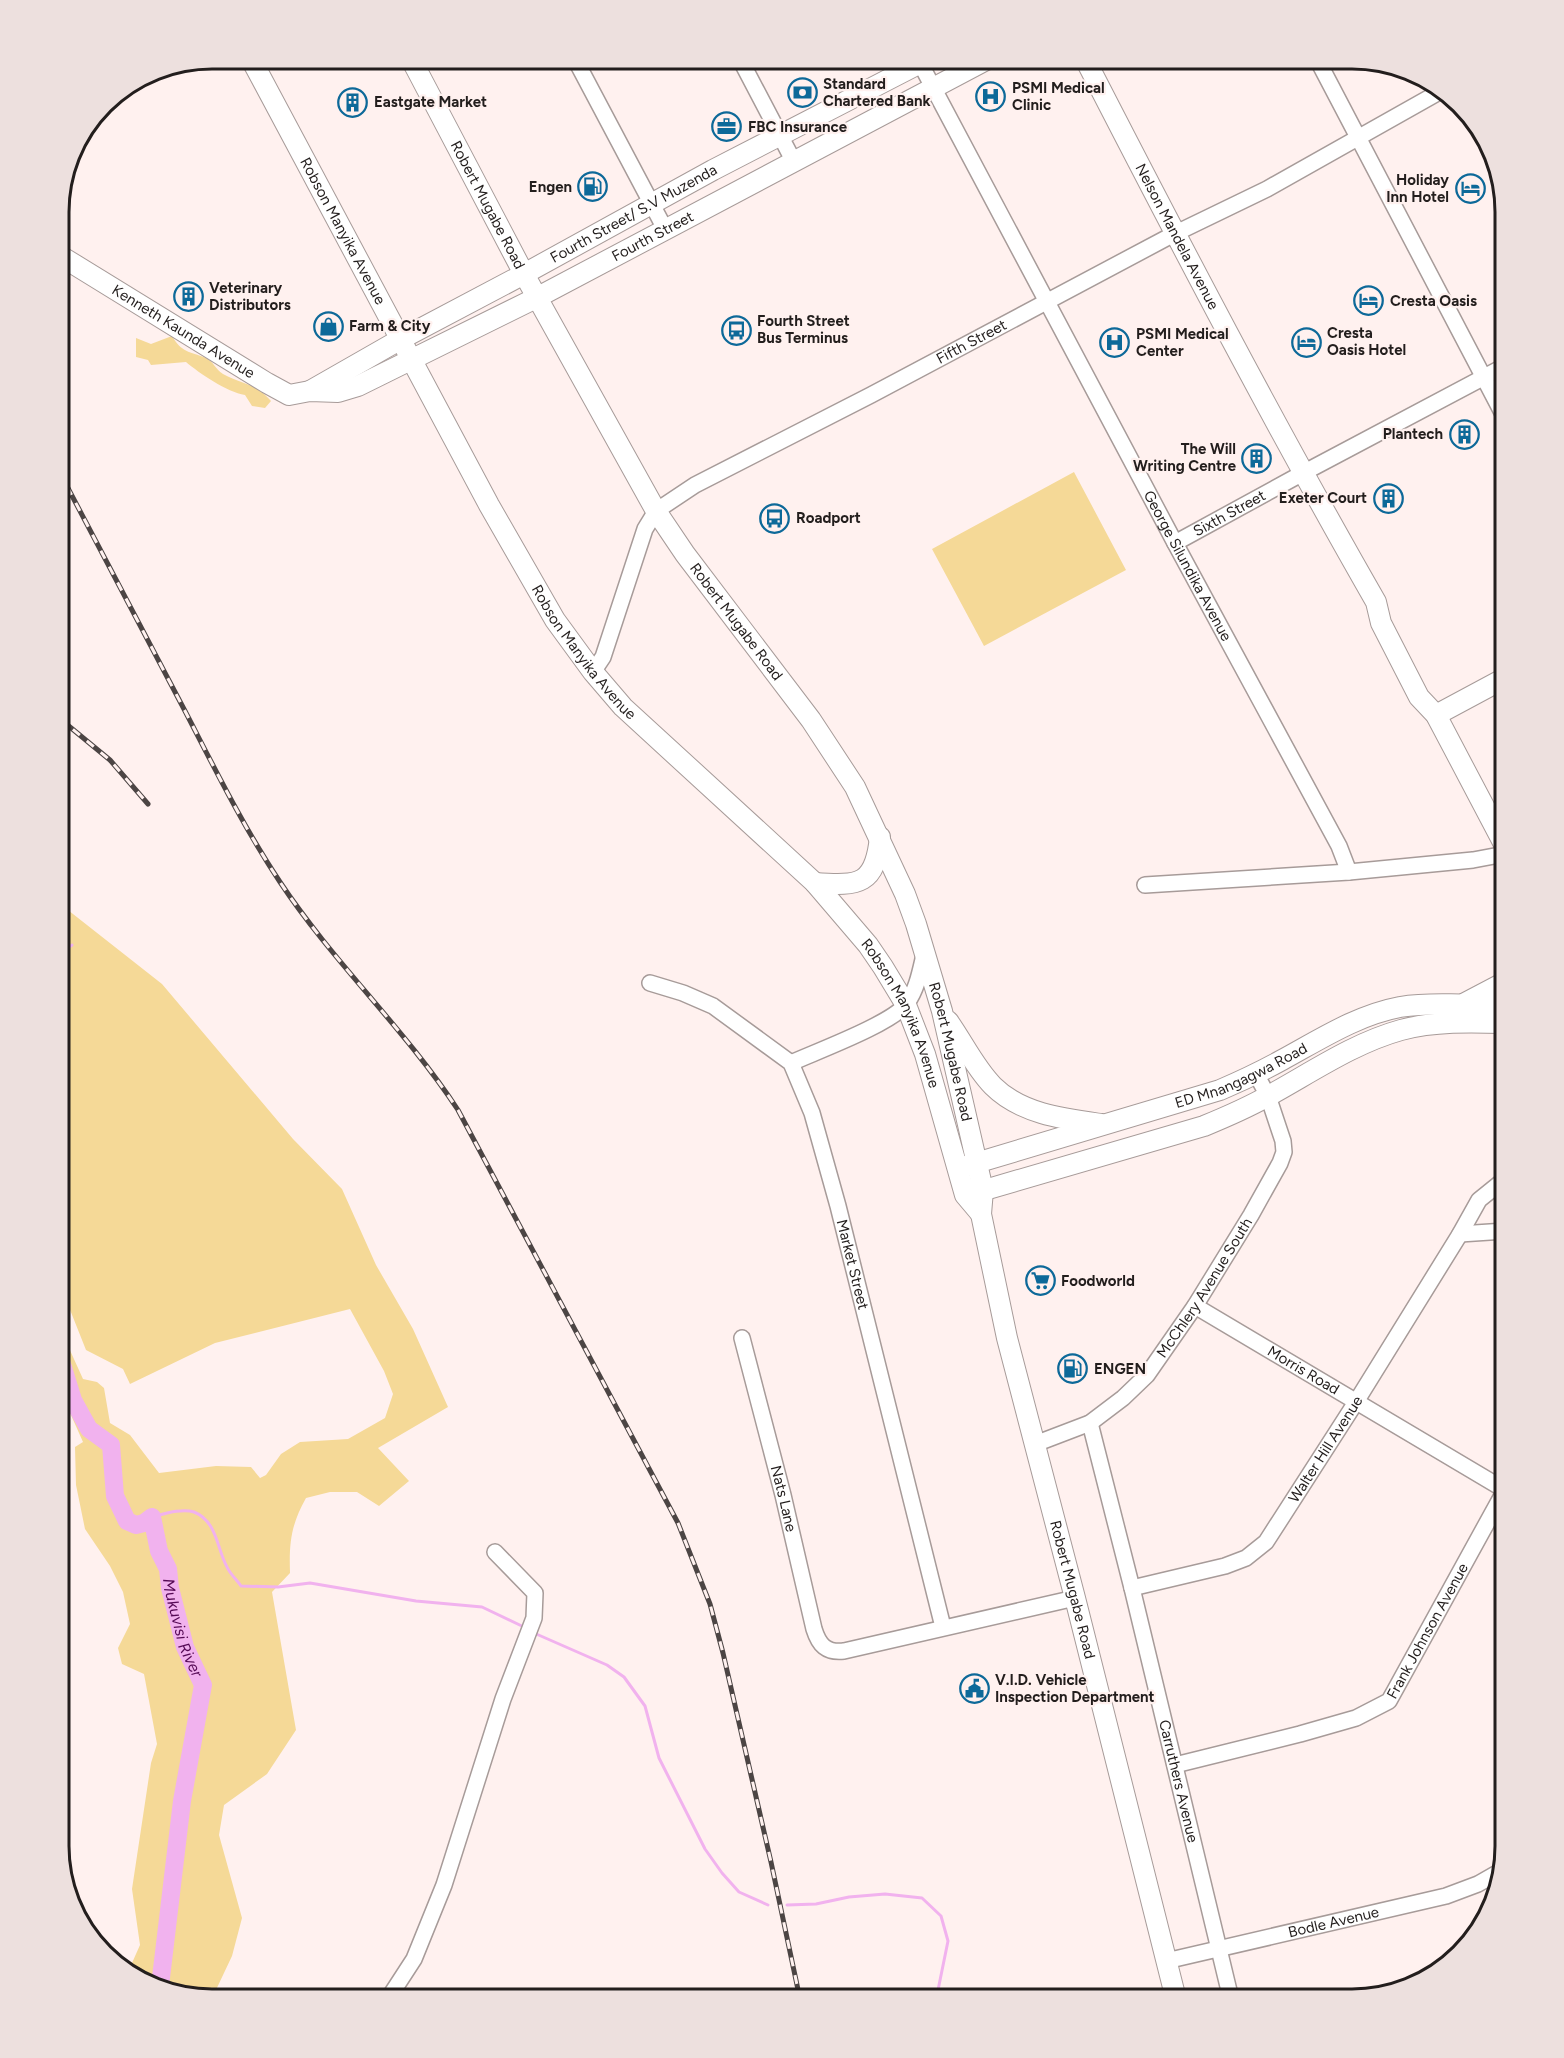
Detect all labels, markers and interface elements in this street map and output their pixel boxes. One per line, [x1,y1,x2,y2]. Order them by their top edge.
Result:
place label: Standard Chartered Bank [823,75,931,110]
bank icon: Standard Chartered Bank [786,77,818,109]
place label: PSMI Medical Clinic [1012,79,1105,114]
hospital icon: PSMI Medical Clinic [975,81,1007,113]
building icon: Eastgate Market [337,86,369,118]
place label: Eastgate Market [374,93,487,111]
office icon: FBC Insurance [711,111,743,143]
place label: FBC Insurance [748,118,848,136]
street label: Robert Mugabe Road [447,138,529,272]
street label: Robson Manyika Avenue [296,154,389,308]
street label: Fourth Street/ S.V Muzenda [548,161,720,267]
street label: Nelson Mandela Avenue [1132,161,1223,313]
fuel station icon: Engen [577,171,609,203]
place label: Holiday Inn Hotel [1386,171,1449,206]
hotel icon: Holiday Inn Hotel [1454,173,1486,205]
place label: Engen [529,178,572,196]
street label: Fourth Street [609,207,697,265]
place label: Veterinary Distributors [209,279,291,314]
street label: Kenneth Kaunda Avenue [109,281,258,382]
building icon: Veterinary Distributors [172,281,204,313]
hotel icon: Cresta Oasis [1353,285,1385,317]
place label: Cresta Oasis [1390,292,1477,310]
shop icon: Farm & City [312,310,344,342]
place label: Fourth Street Bus Terminus [757,312,850,347]
bus stop icon: Fourth Street Bus Terminus [720,314,752,346]
street label: Fifth Street [933,316,1010,368]
place label: Farm & City [349,317,431,335]
place label: Cresta Oasis Hotel [1327,324,1406,359]
place label: PSMI Medical Center [1136,325,1229,360]
hotel icon: Cresta Oasis Hotel [1290,326,1322,358]
hospital icon: PSMI Medical Center [1099,327,1131,359]
building icon: Plantech [1448,418,1480,450]
place label: Plantech [1383,425,1443,443]
place label: The Will Writing Centre [1133,440,1237,475]
building icon: The Will Writing Centre [1241,442,1273,474]
building icon: Exeter Court [1372,482,1404,514]
street label: Sixth Street [1190,486,1269,540]
street label: George Silundika Avenue [1140,487,1235,644]
place label: Exeter Court [1279,489,1367,507]
bus stop icon: Roadport [759,502,791,534]
place label: Roadport [796,509,861,527]
street label: Robert Mugabe Road [686,560,787,684]
street label: Robson Manyika Avenue [528,582,640,723]
street label: Robson Manyika Avenue [857,935,943,1090]
street label: Robert Mugabe Road [925,980,976,1123]
street label: ED Mnangagwa Road [1173,1039,1310,1112]
street label: McChlery Avenue South [1153,1214,1256,1361]
street label: Market Street [833,1218,873,1312]
supermarket icon: Foodworld [1024,1265,1056,1297]
place label: Foodworld [1061,1272,1135,1290]
street label: Morris Road [1264,1342,1342,1399]
fuel station icon: ENGEN [1057,1353,1089,1385]
place label: ENGEN [1094,1360,1146,1378]
street label: Walter Hill Avenue [1285,1393,1367,1506]
street label: Nats Lane [767,1464,800,1534]
street label: Robert Mugabe Road [1046,1519,1099,1661]
street label: Frank Johnson Avenue [1383,1560,1472,1702]
water label: Mukuvisi River [160,1577,208,1681]
place label: V.I.D. Vehicle Inspection Department [995,1671,1155,1706]
public building icon: V.I.D. Vehicle Inspection Department [958,1673,990,1705]
street label: Carruthers Avenue [1155,1718,1202,1844]
street label: Bodle Avenue [1286,1903,1381,1941]

